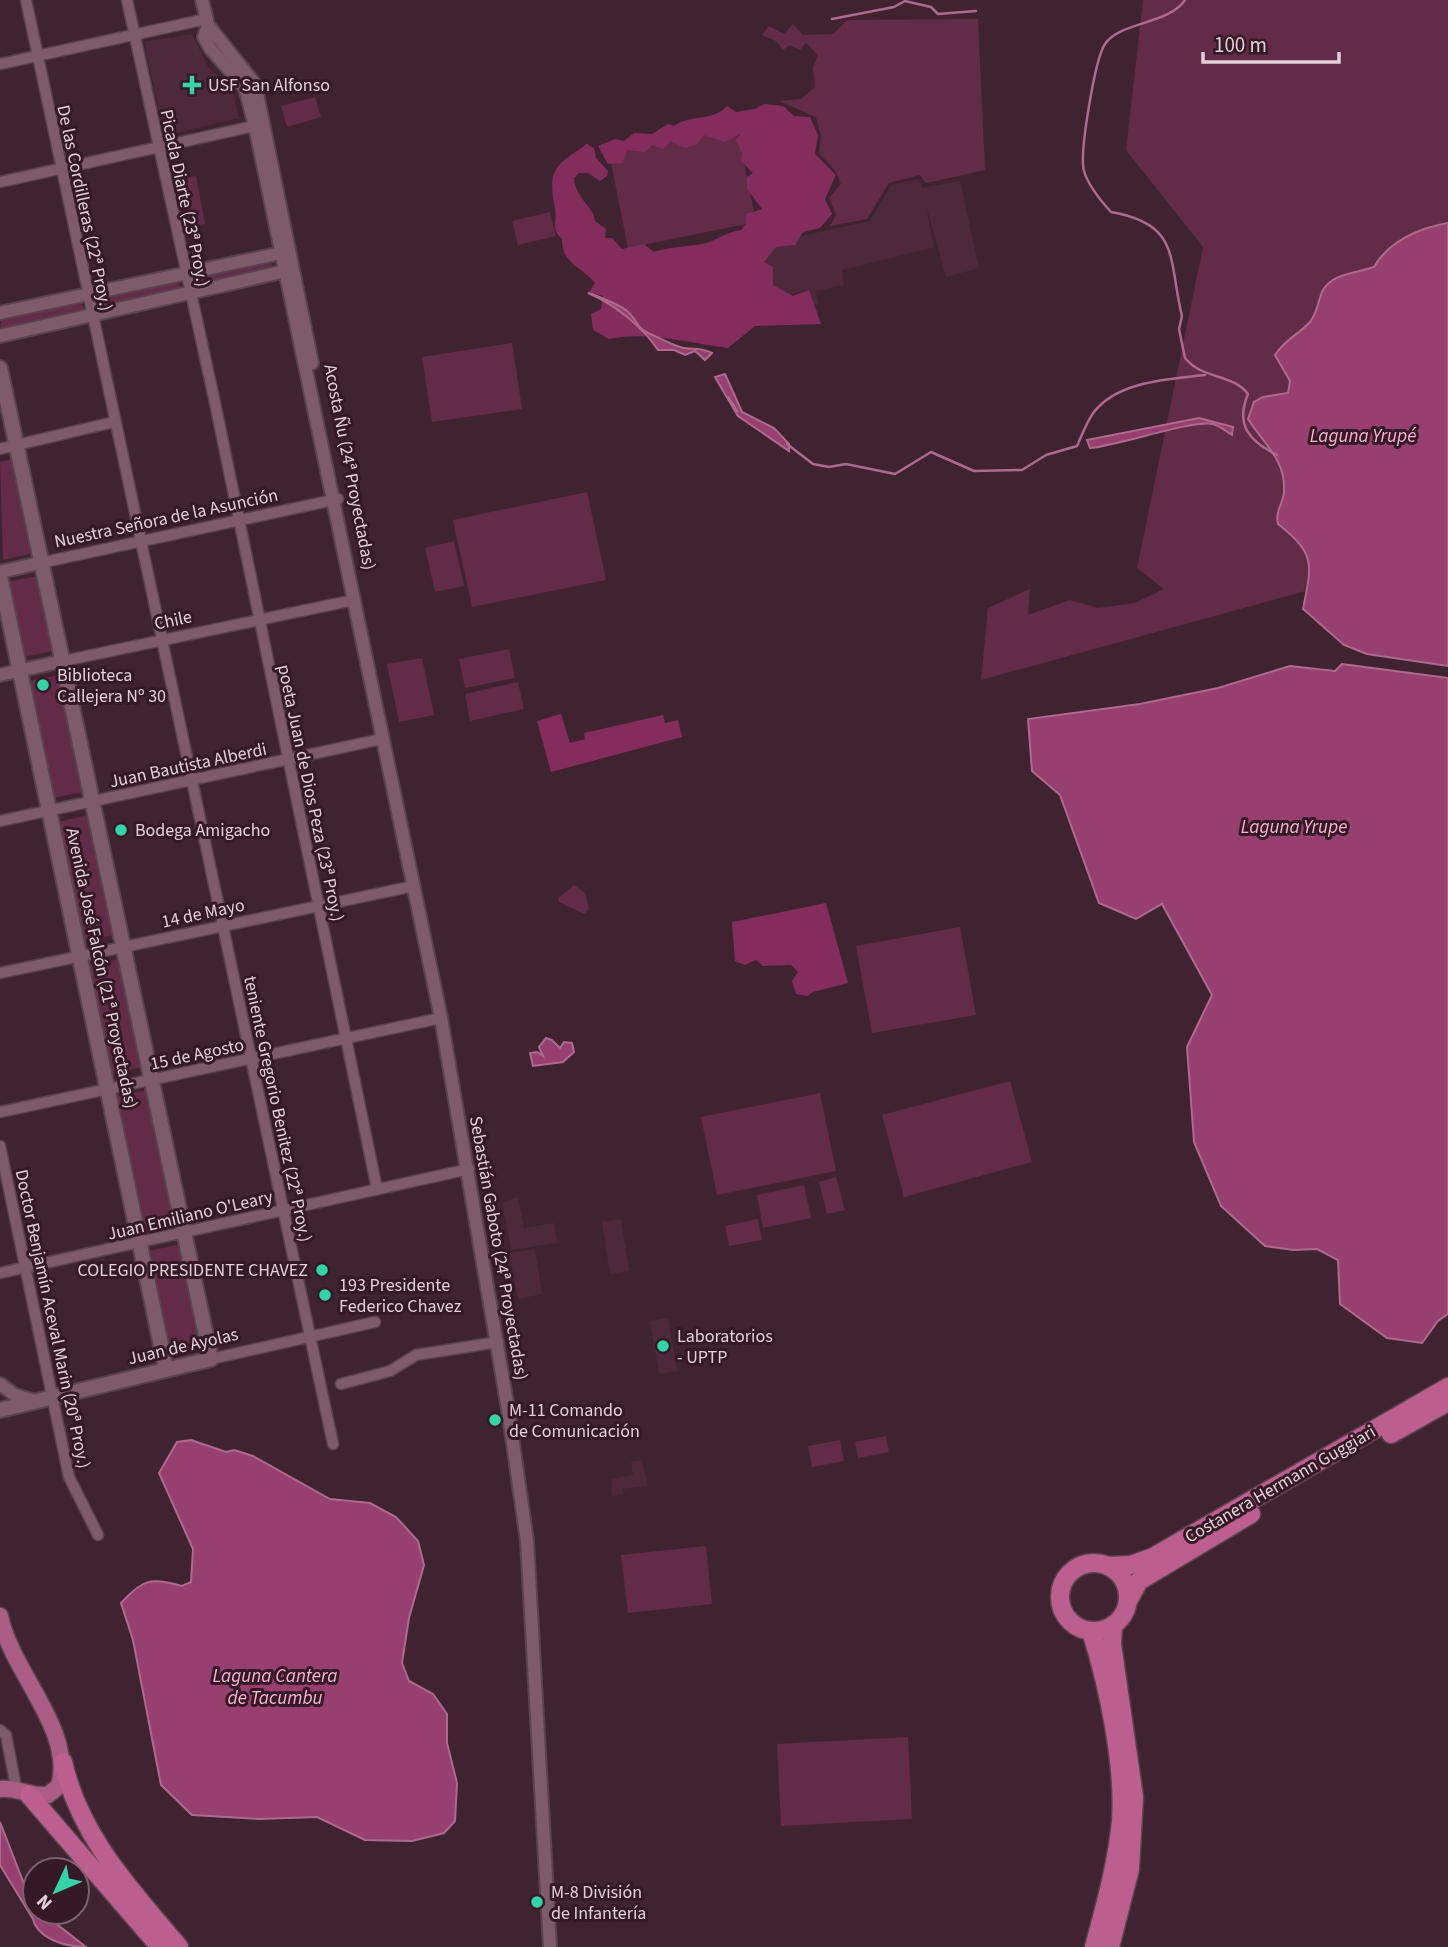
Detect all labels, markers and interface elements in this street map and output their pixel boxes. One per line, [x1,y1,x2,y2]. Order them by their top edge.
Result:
scale bar [1203,21,1340,65]
text: 100 m [1214,30,1267,60]
place label: USF San Alfonso [208,73,330,98]
marker: USF San Alfonso [182,75,202,95]
street label: De las Cordilleras (22ª Proy.) [50,103,119,313]
street label: Picada Diarte (23ª Proy.) [154,107,215,289]
street label: Acosta Ñu (24ª Proyectadas) [317,362,382,572]
water label: Laguna Yrupé [1310,423,1417,450]
street label: Nuestra Señora de la Asunción [52,483,280,554]
street label: Chile [152,604,194,637]
street label: poeta Juan de Dios Peza (23ª Proy.) [271,662,350,924]
place label: Biblioteca Callejera Nº 30 [57,663,166,709]
marker: Biblioteca Callejera Nº 30 [35,677,51,693]
street label: Juan Bautista Alberdi [107,737,269,794]
water label: Laguna Yrupe [1241,814,1347,841]
place label: Bodega Amigacho [135,818,270,843]
marker: Bodega Amigacho [113,822,129,838]
street label: Avenida José Falcón (21ª Proyectadas) [60,825,144,1111]
street label: 14 de Mayo [159,893,247,934]
street label: teniente Gregorio Benitez (22ª Proy.) [237,974,318,1244]
street label: 15 de Agosto [148,1032,246,1077]
street label: Sebastián Gaboto (24ª Proyectadas) [463,1114,534,1382]
street label: Doctor Benjamín Aceval Marin (20ª Proy.) [9,1167,96,1471]
street label: Juan Emiliano O'Leary [105,1184,276,1247]
place label: COLEGIO PRESIDENTE CHAVEZ [77,1258,308,1283]
marker: COLEGIO PRESIDENTE CHAVEZ [314,1262,330,1278]
place label: 193 Presidente Federico Chavez [339,1273,462,1319]
marker: 193 Presidente Federico Chavez [317,1287,333,1303]
street label: Juan de Ayolas [126,1322,241,1371]
place label: Laboratorios - UPTP [677,1324,773,1370]
marker: Laboratorios - UPTP [655,1338,671,1354]
place label: M-11 Comando de Comunicación [509,1398,640,1444]
marker: M-11 Comando de Comunicación [487,1412,503,1428]
street label: Costanera Hermann Guggiari [1180,1419,1380,1549]
water label: Laguna Cantera de Tacumbu [213,1663,337,1712]
north arrow [21,1856,91,1926]
place label: M-8 División de Infantería [551,1880,646,1926]
text: N [31,1888,59,1916]
marker: M-8 División de Infantería [529,1894,545,1910]

